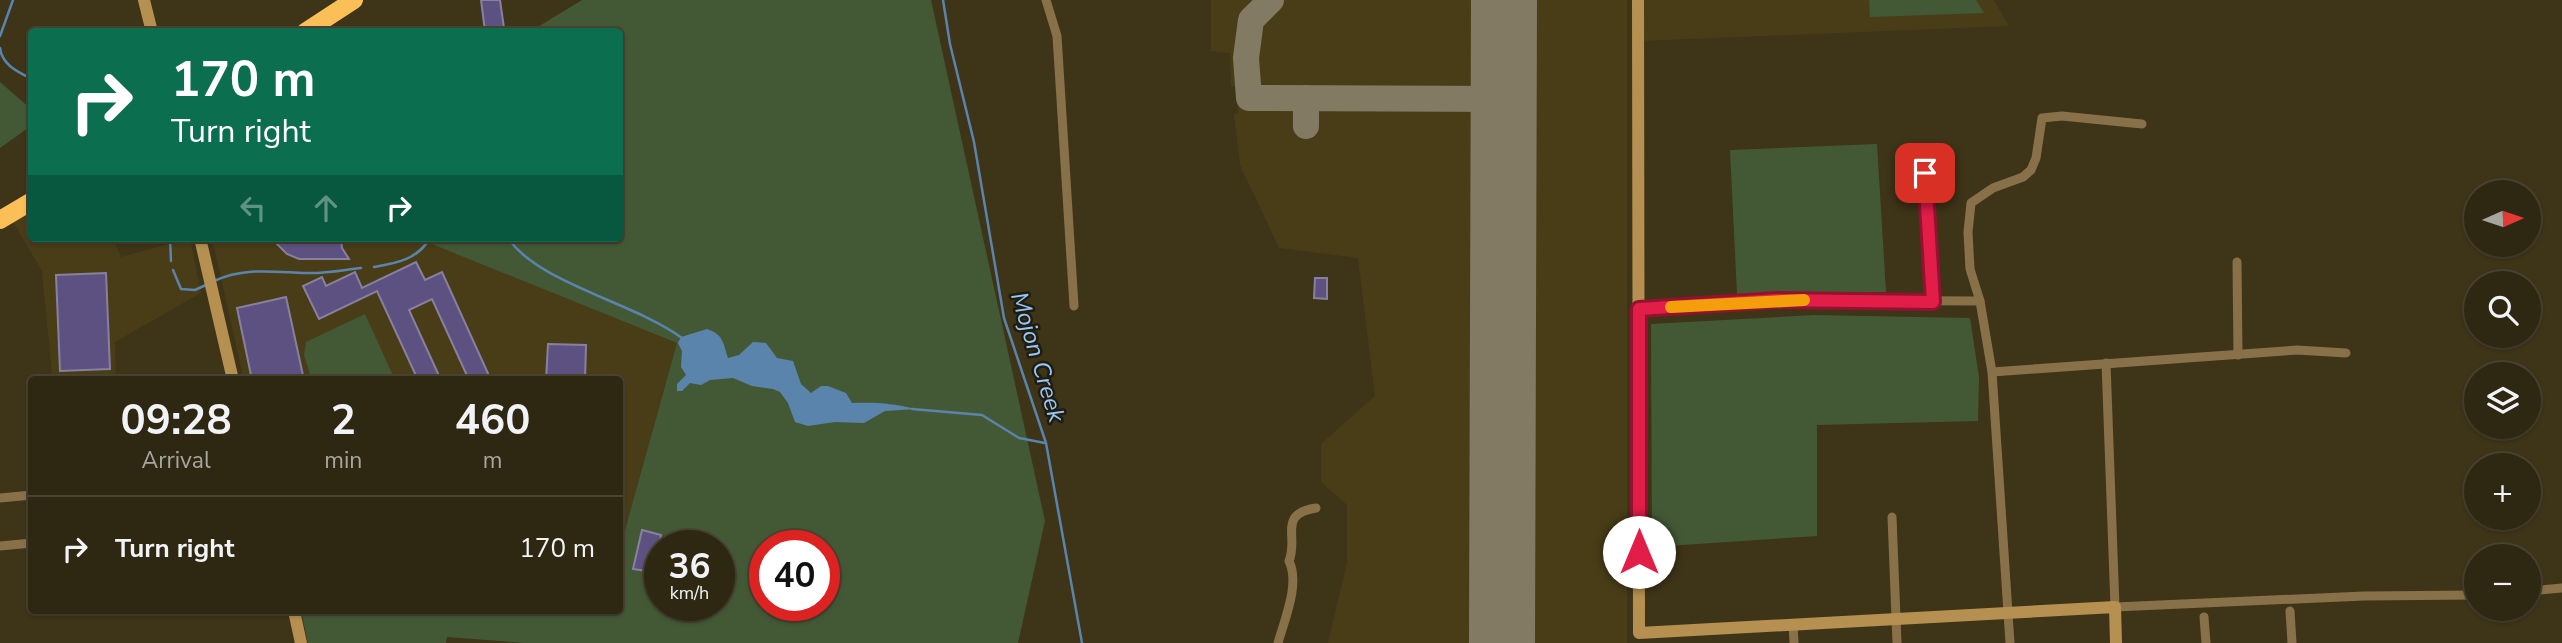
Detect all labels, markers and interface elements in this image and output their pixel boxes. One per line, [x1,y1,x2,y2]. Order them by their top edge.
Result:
text: 170 m [171,46,315,113]
icon: right [56,56,147,147]
text: Turn right [171,110,311,153]
pin [1895,143,1955,203]
icon: arrive [1906,154,1944,192]
north arrow [2464,180,2541,257]
map controls [2464,180,2541,621]
icon: left [234,189,272,227]
icon: ahead [307,189,345,227]
icon: right [380,189,418,227]
button: search [2464,271,2541,348]
water label: Mojon Creek [1003,288,1073,427]
button: layers [2464,362,2541,439]
text: 09:28 [121,392,232,449]
text: 2 [331,392,356,449]
text: 460 [455,392,530,449]
text: Arrival [142,445,211,476]
text: min [324,445,362,476]
text: m [483,445,503,476]
button: + [2464,453,2541,530]
position arrow [1602,515,1676,589]
icon: right [56,530,94,568]
speed limit sign: 40 [749,530,840,621]
text: Turn right [115,531,234,566]
text: 170 m [519,531,595,566]
text: 36 [668,543,711,590]
button: − [2464,544,2541,621]
text: km/h [670,581,709,605]

